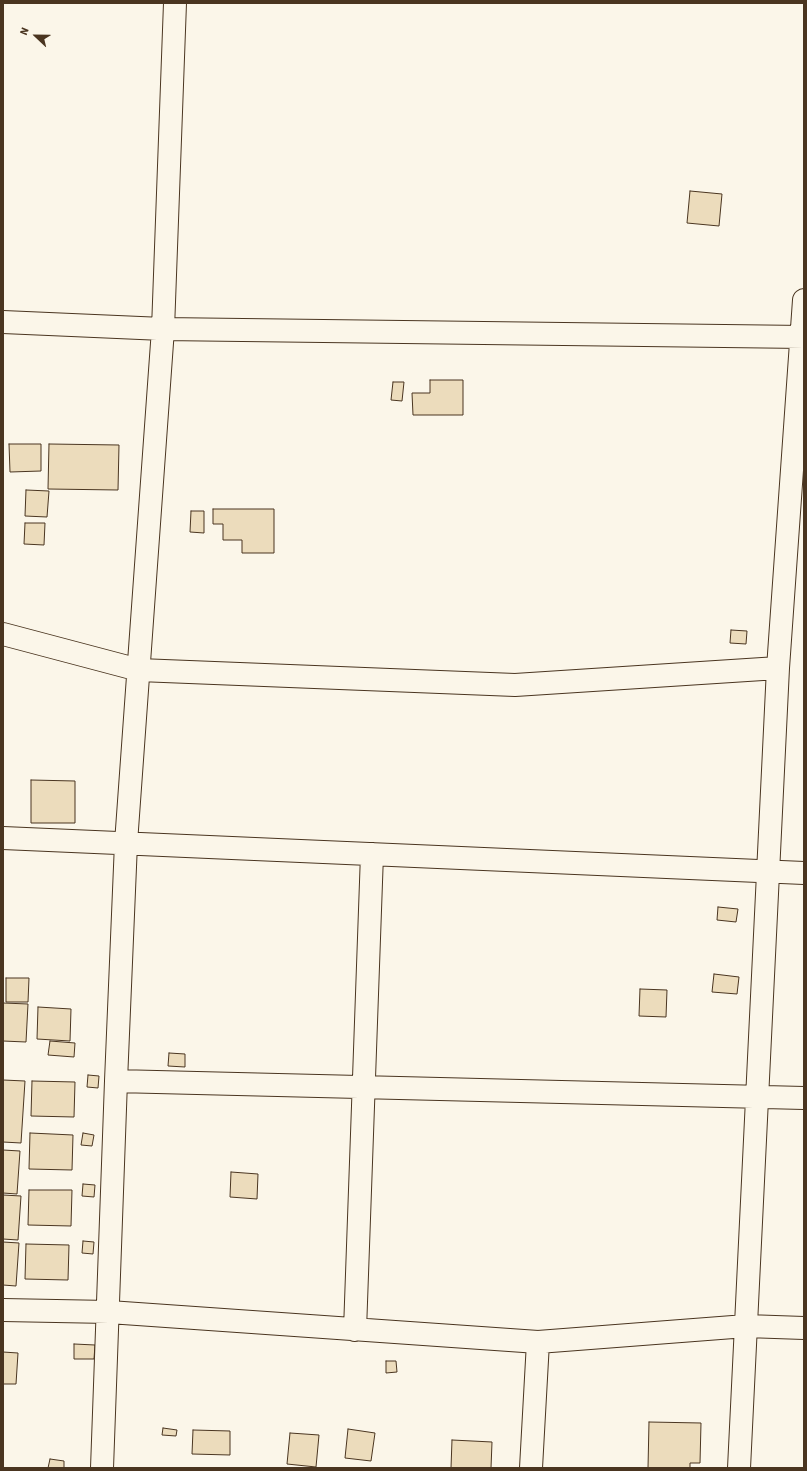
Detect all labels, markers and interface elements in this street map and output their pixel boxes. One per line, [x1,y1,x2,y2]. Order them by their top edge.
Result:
north arrow [16,16,56,56]
text: N [16,25,33,38]

